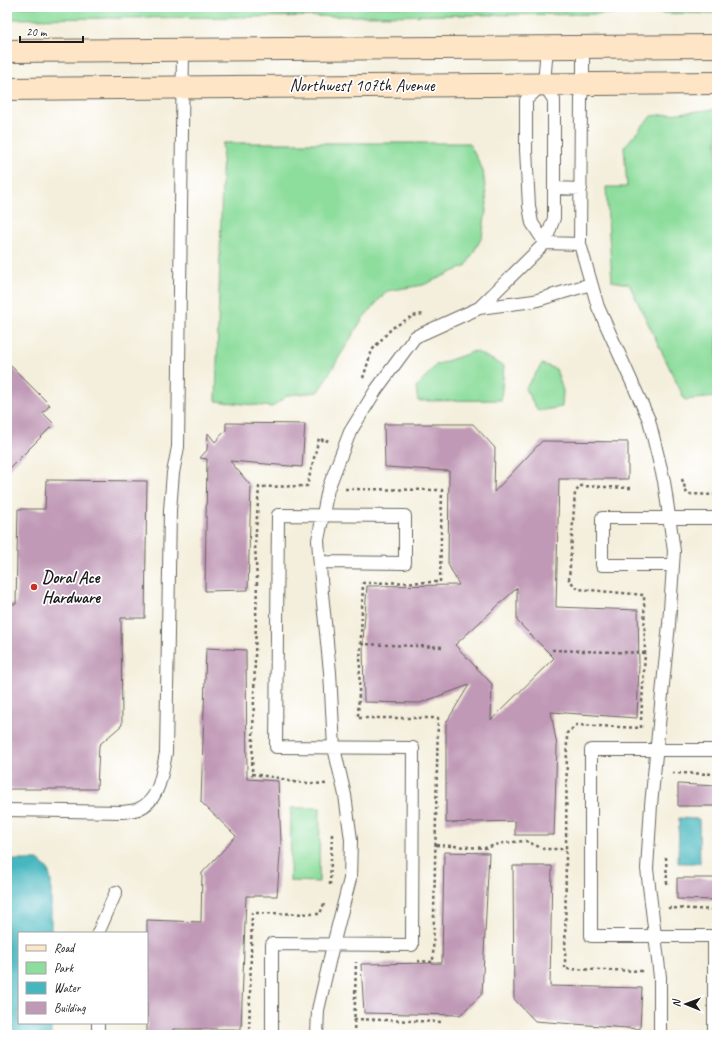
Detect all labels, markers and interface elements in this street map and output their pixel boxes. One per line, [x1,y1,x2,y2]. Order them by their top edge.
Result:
scale bar [20,18,83,44]
text: 20 m [26,24,48,40]
street label: Northwest 107th Avenue [289,75,436,96]
place label: Doral Ace Hardware [42,567,101,608]
marker: Doral Ace Hardware [29,582,39,592]
legend [18,932,148,1024]
text: Road [54,940,76,956]
text: Park [54,960,75,976]
text: Water [54,980,82,996]
north arrow [666,984,706,1024]
text: N [669,998,683,1007]
text: Building [54,1000,86,1016]

